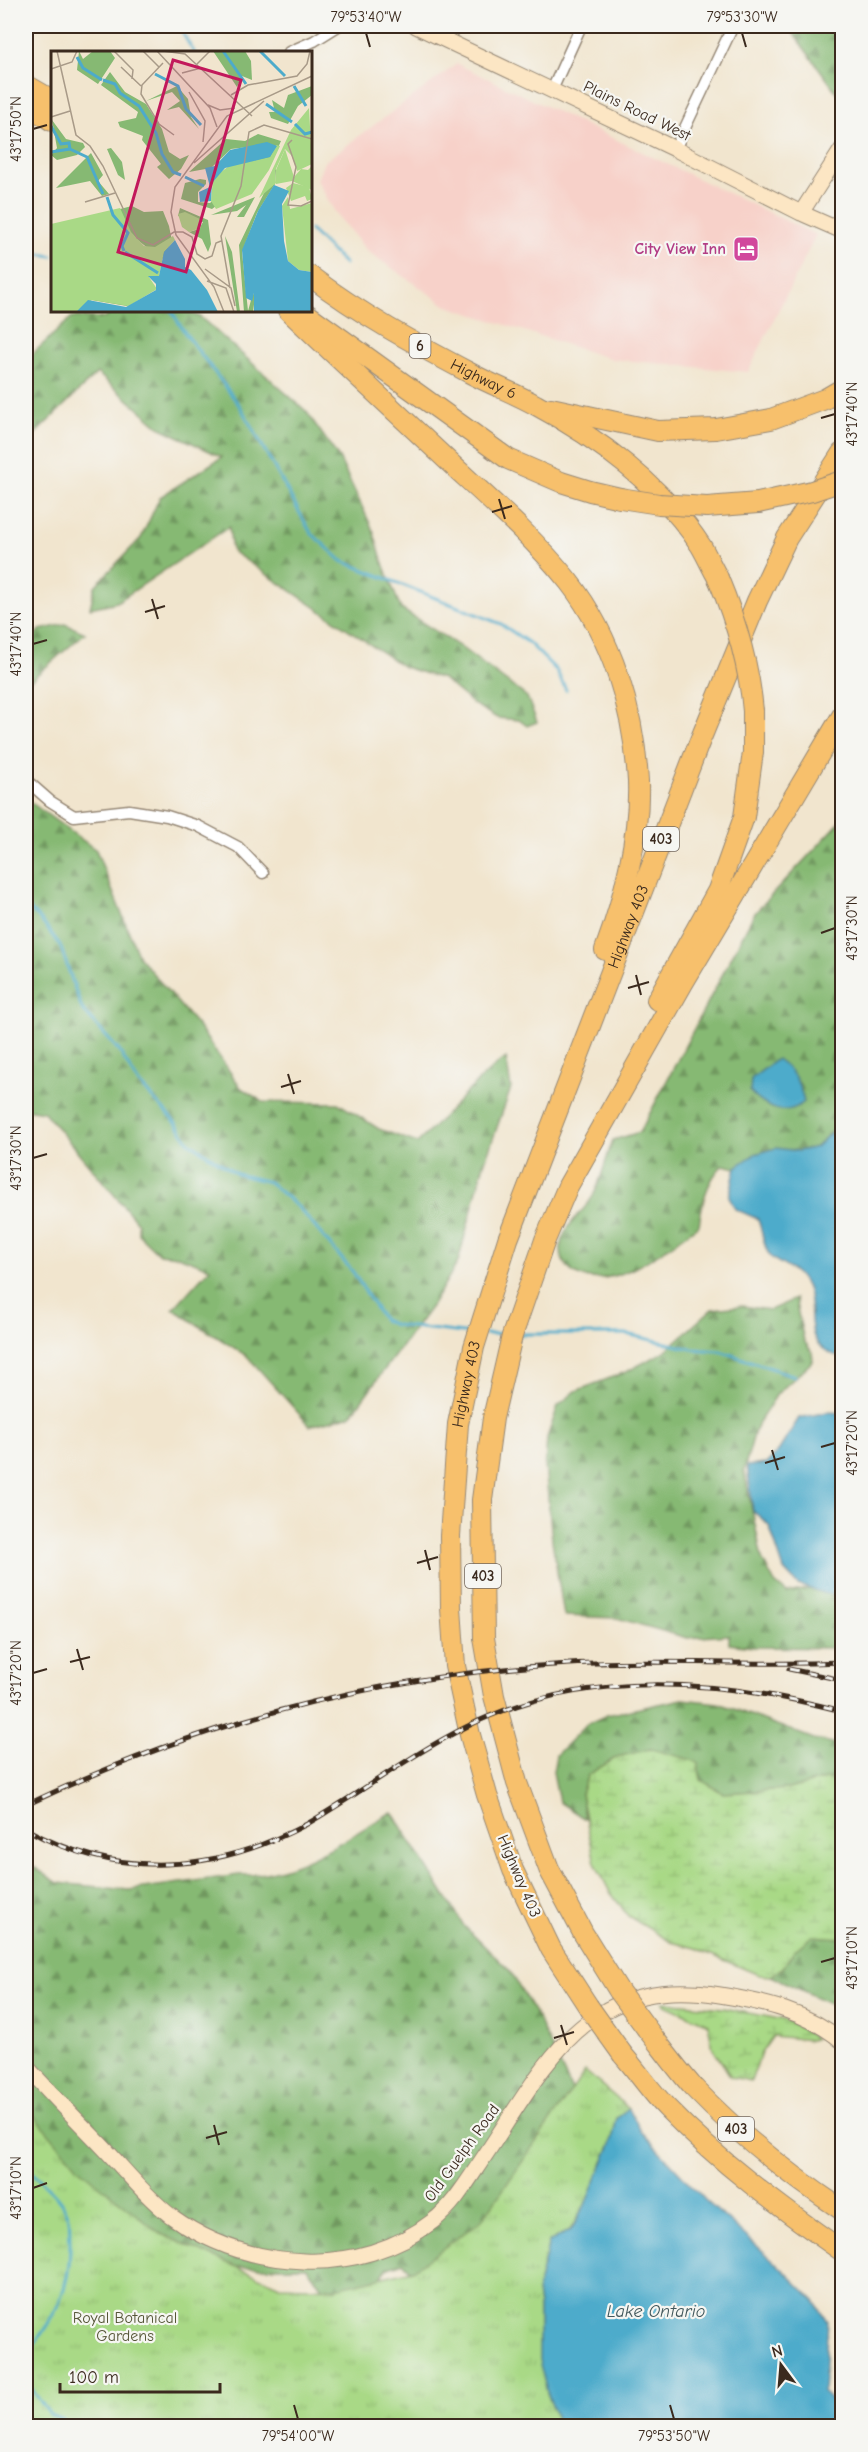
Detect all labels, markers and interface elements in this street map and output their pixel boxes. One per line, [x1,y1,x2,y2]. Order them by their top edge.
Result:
text: 79°53'40"W [331,8,401,26]
text: 79°53'30"W [706,8,778,26]
inset map [51,51,312,312]
street label: Plains Road West [580,77,694,145]
text: 43°17'50"N [7,96,25,162]
hotel icon: City View Inn [731,234,761,264]
place label: City View Inn [634,240,726,258]
road number: 6 [410,334,430,358]
street label: Highway 6 [447,355,519,403]
text: 43°17'40"N [843,382,861,446]
text: 43°17'40"N [7,612,25,676]
road number: 403 [643,827,679,851]
street label: Highway 403 [604,882,652,971]
text: 43°17'30"N [843,895,861,961]
text: 43°17'30"N [7,1125,25,1191]
street label: Highway 403 [449,1339,484,1429]
text: 43°17'20"N [843,1410,861,1476]
road number: 403 [465,1564,501,1588]
text: 43°17'20"N [7,1640,25,1706]
street label: Highway 403 [494,1832,544,1920]
text: 43°17'10"N [843,1926,861,1990]
street label: Old Guelph Road [421,2101,503,2205]
road number: 403 [718,2117,754,2141]
text: 43°17'10"N [7,2156,25,2220]
water label: Lake Ontario [607,2301,705,2322]
park label: Royal Botanical Gardens [73,2309,177,2345]
north arrow [751,2335,811,2395]
text: N [770,2341,785,2362]
scale bar [60,2356,220,2394]
text: 100 m [69,2367,119,2388]
text: 79°54'00"W [262,2427,334,2445]
text: 79°53'50"W [638,2427,710,2445]

